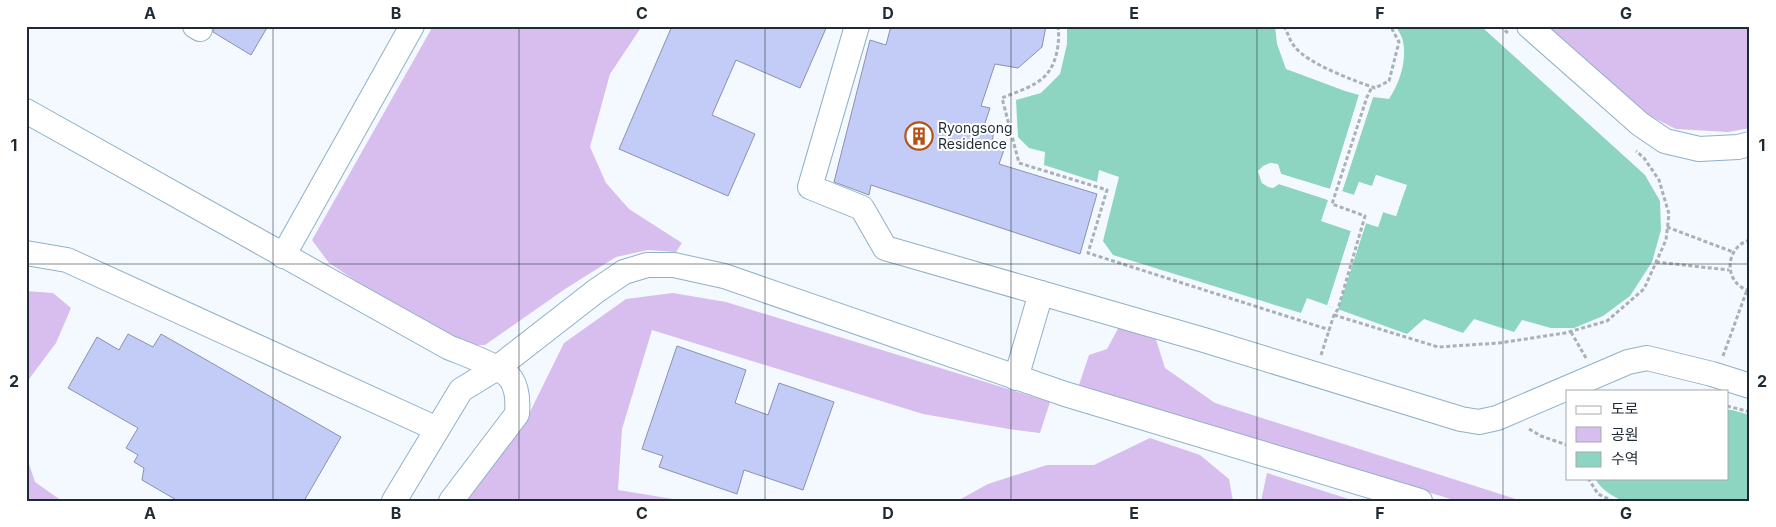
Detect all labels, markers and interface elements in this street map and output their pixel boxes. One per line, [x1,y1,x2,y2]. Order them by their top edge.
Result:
text: A [144,3,156,23]
text: B [391,3,401,23]
text: C [636,3,648,23]
text: D [882,3,894,23]
text: E [1129,3,1139,23]
text: F [1375,3,1385,23]
text: G [1620,3,1632,23]
place label: Ryongsong Residence [938,119,1013,152]
building icon: Ryongsong Residence [904,121,934,151]
text: 1 [11,135,17,155]
text: 1 [1759,135,1765,155]
text: 2 [9,371,19,391]
text: 2 [1757,371,1767,391]
legend [1566,390,1728,480]
text: 도로 [1611,399,1639,418]
text: 공원 [1611,425,1639,444]
text: 수역 [1611,449,1639,468]
text: A [144,503,156,523]
text: B [391,503,401,523]
text: C [636,503,648,523]
text: D [882,503,894,523]
text: E [1129,503,1139,523]
text: F [1375,503,1385,523]
text: G [1620,503,1632,523]

